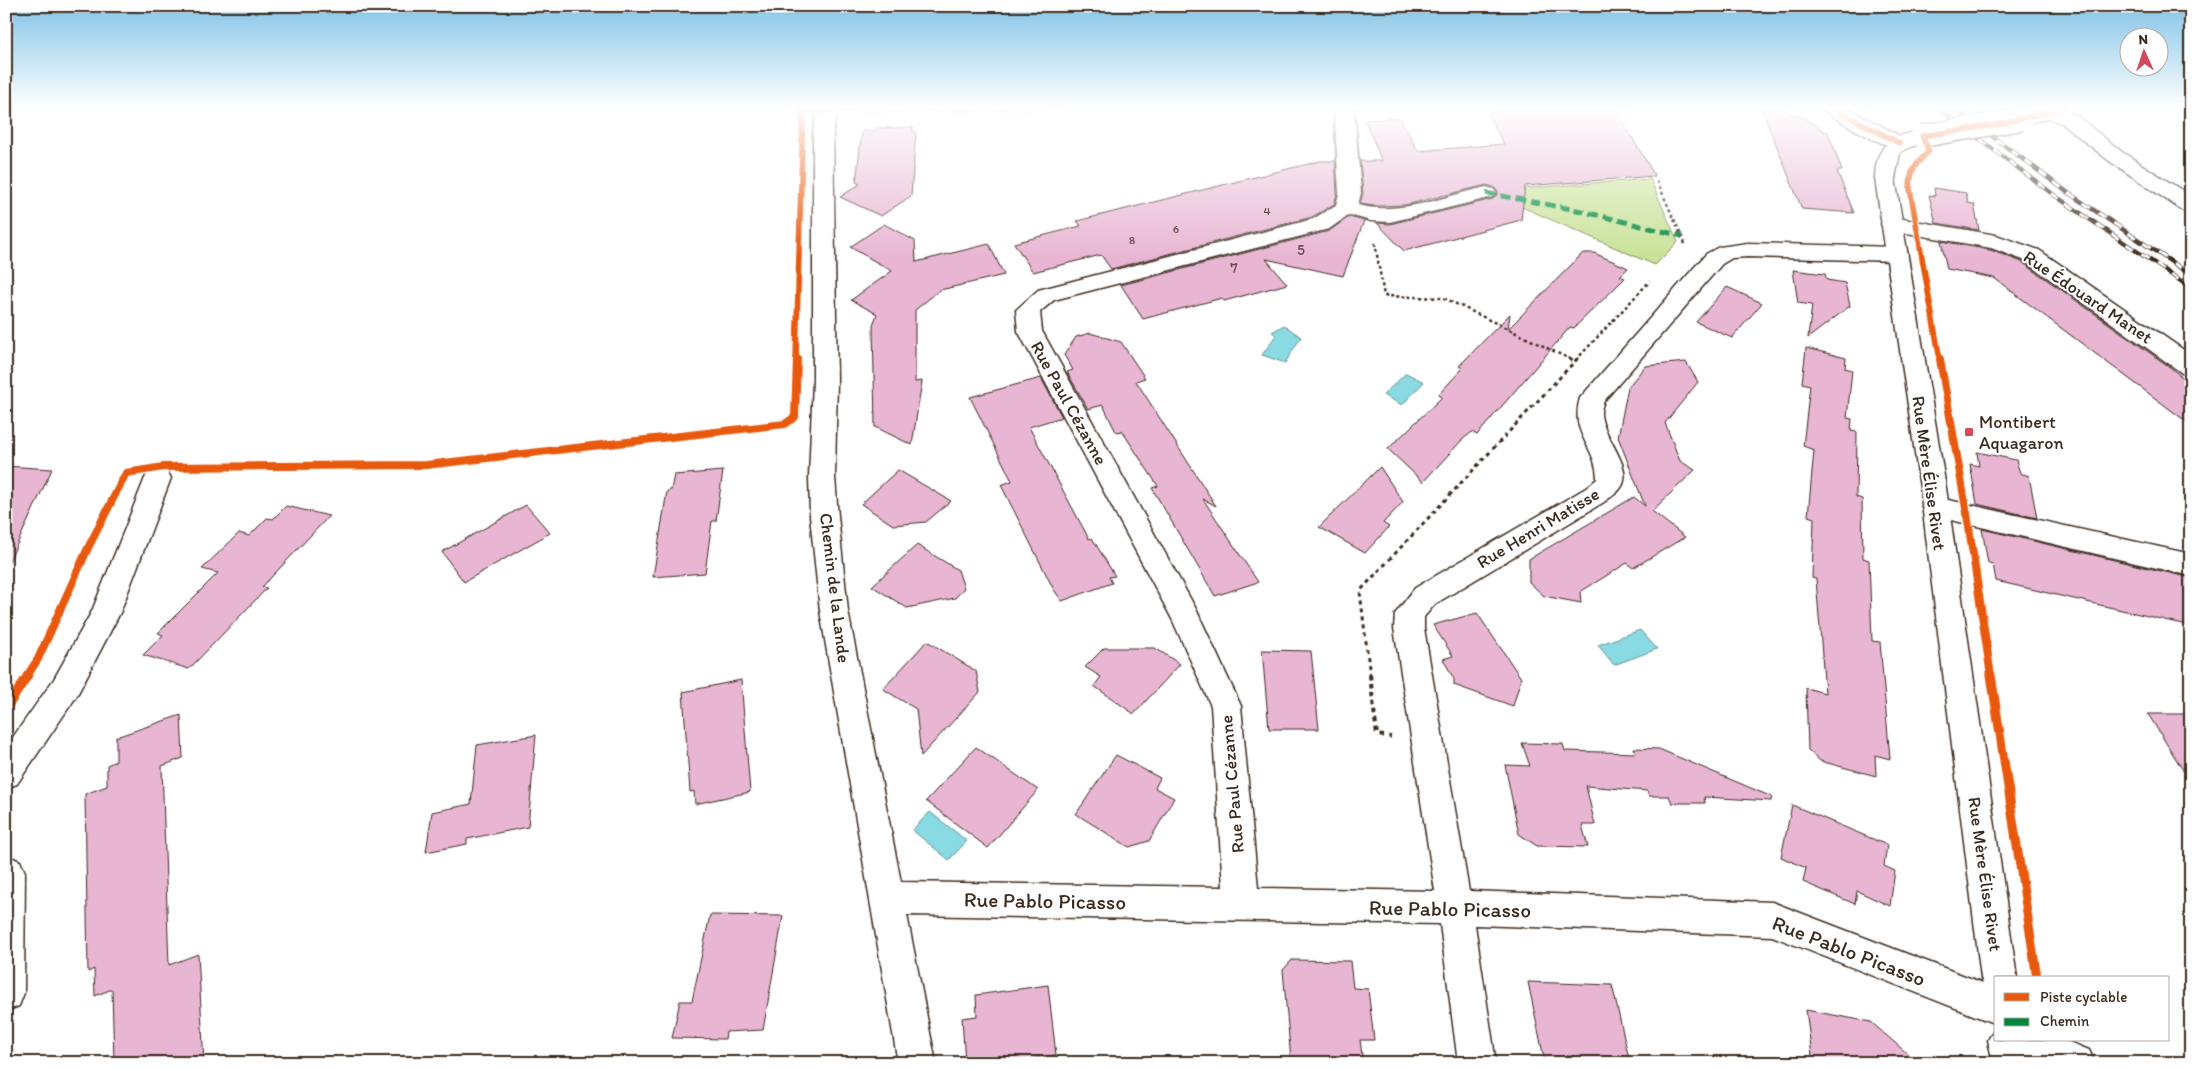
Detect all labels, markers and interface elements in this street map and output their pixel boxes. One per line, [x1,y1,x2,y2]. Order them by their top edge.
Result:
north arrow [2120,28,2170,78]
text: N [2138,31,2149,48]
house number: 4 [1263,204,1271,218]
house number: 6 [1173,222,1179,236]
house number: 8 [1129,233,1136,247]
house number: 5 [1297,241,1305,259]
street label: Rue Édouard Manet [2019,246,2157,348]
house number: 7 [1230,259,1238,277]
street label: Rue Paul Cézanne [1026,337,1112,469]
street label: Rue Mère Élise Rivet [1907,394,1951,552]
place label: Montibert Aquagaron [1979,411,2064,454]
marker: Montibert Aquagaron [1963,426,1975,438]
street label: Rue Henri Matisse [1473,483,1603,573]
street label: Chemin de la Lande [815,512,855,664]
street label: Rue Paul Cézanne [1215,714,1249,854]
street label: Rue Mère Élise Rivet [1963,795,2007,953]
street label: Rue Pablo Picasso [964,887,1126,914]
street label: Rue Pablo Picasso [1369,895,1531,922]
street label: Rue Pablo Picasso [1769,910,1929,991]
legend [1994,976,2170,1042]
text: Piste cyclable [2040,988,2127,1006]
text: Chemin [2040,1012,2090,1030]

